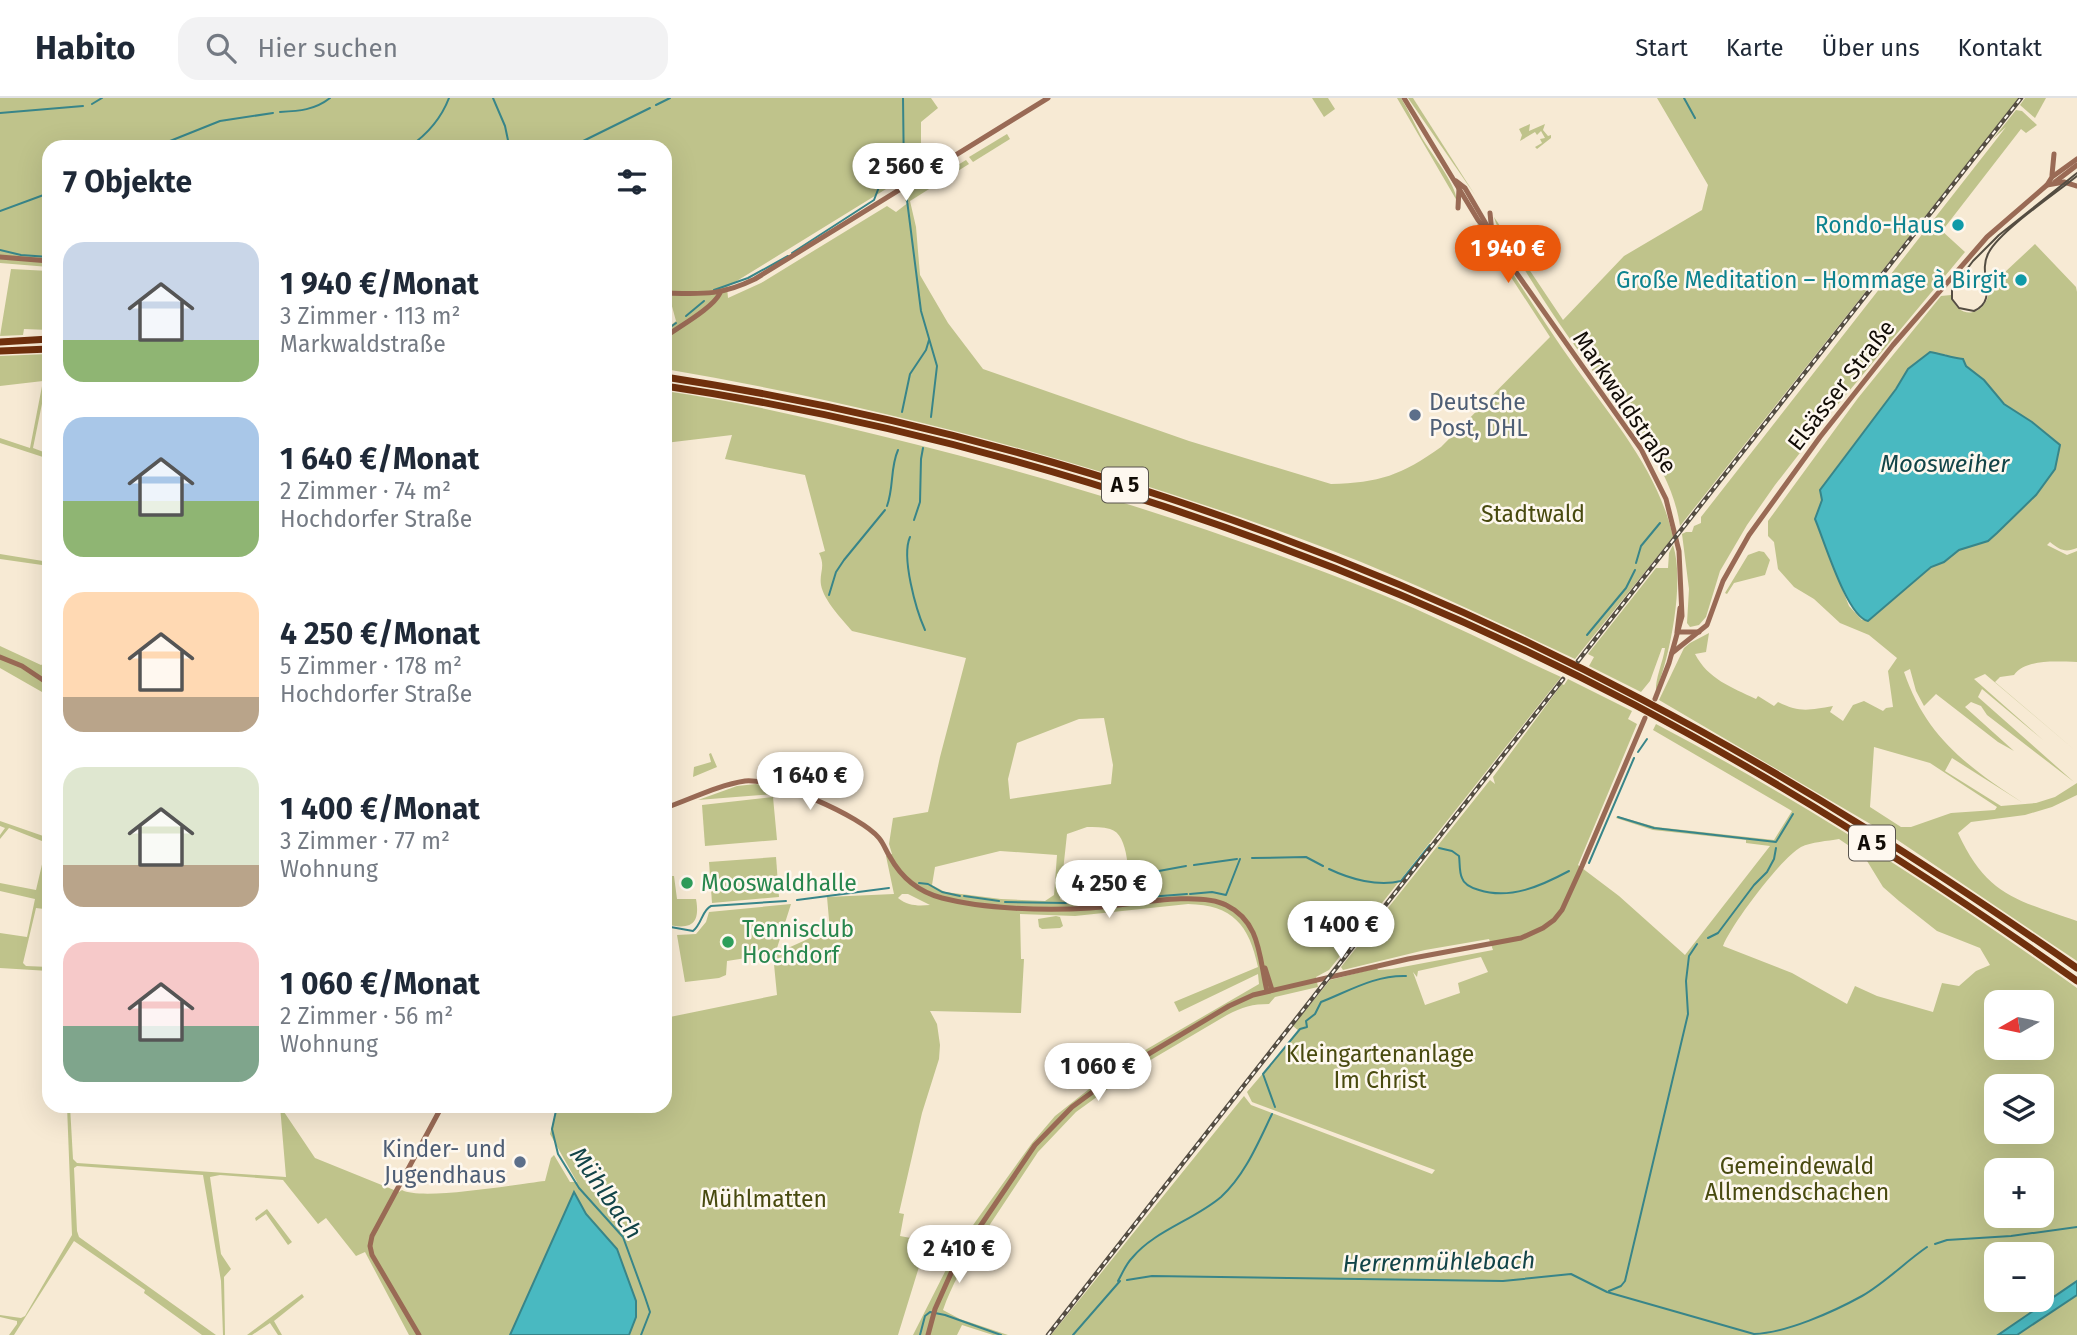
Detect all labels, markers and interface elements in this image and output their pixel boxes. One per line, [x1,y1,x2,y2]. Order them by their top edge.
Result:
search box [178,17,668,80]
text: Habito [35,28,136,68]
icon: search [202,29,240,67]
text: Hier suchen [258,33,398,64]
text: Start [1635,34,1688,62]
text: Karte [1726,34,1784,62]
text: Über uns [1822,34,1920,62]
text: Kontakt [1958,34,2042,62]
pin: 2 560 € [841,144,971,203]
text: 2 560 € [868,152,944,180]
icon: filters [613,163,651,201]
text: 7 Objekte [63,164,192,200]
place label: Rondo-Haus [1815,211,1944,239]
marker: Rondo-Haus [1950,217,1966,233]
pin: 1 940 € [1443,226,1573,285]
text: 1 940 € [1471,234,1545,262]
text: 1 940 €/Monat [280,266,479,302]
place label: Große Meditation – Hommage à Birgit [1616,266,2008,294]
icon: home [119,270,203,354]
marker: Große Meditation – Hommage à Birgit [2013,272,2029,288]
text: 3 Zimmer · 113 m² [280,302,461,330]
street label: Elsässer Straße [1781,314,1901,456]
street label: Markwaldstraße [1567,325,1683,479]
text: Markwaldstraße [280,330,446,358]
place label: Deutsche Post, DHL [1429,388,1528,442]
marker: Deutsche Post, DHL [1407,407,1423,423]
text: 1 640 €/Monat [280,441,479,477]
icon: home [119,445,203,529]
water label: Moosweiher [1881,450,2010,478]
road number: A 5 [1102,468,1148,502]
text: 2 Zimmer · 74 m² [280,477,451,505]
park label: Stadtwald [1481,500,1585,528]
text: Hochdorfer Straße [280,505,472,533]
text: 4 250 €/Monat [280,616,480,652]
icon: home [119,620,203,704]
text: 5 Zimmer · 178 m² [280,652,462,680]
text: Hochdorfer Straße [280,680,472,708]
pin: 1 640 € [745,752,875,812]
text: 1 640 € [773,761,847,789]
text: 1 400 €/Monat [280,791,480,827]
icon: home [119,795,203,879]
road number: A 5 [1849,826,1895,860]
text: 3 Zimmer · 77 m² [280,827,450,855]
text: Wohnung [280,855,378,883]
pin: 4 250 € [1044,860,1174,920]
place label: Mooswaldhalle [701,869,857,897]
text: 4 250 € [1071,869,1147,897]
marker: Mooswaldhalle [679,875,695,891]
pin: 1 400 € [1276,902,1406,961]
text: 1 400 € [1303,910,1379,938]
place label: Tennisclub Hochdorf [742,915,854,969]
marker: Tennisclub Hochdorf [720,934,736,950]
text: 1 060 €/Monat [280,966,480,1002]
icon: home [119,970,203,1054]
north arrow [1984,990,2054,1060]
map controls [1984,990,2054,1312]
text: 2 Zimmer · 56 m² [280,1002,453,1030]
text: Wohnung [280,1030,378,1058]
park label: Kleingartenanlage Im Christ [1286,1040,1474,1094]
pin: 1 060 € [1033,1044,1163,1103]
text: 1 060 € [1060,1052,1136,1080]
button: layers [1984,1074,2054,1144]
place label: Kinder- und Jugendhaus [382,1135,506,1189]
water label: Mühlbach [564,1142,648,1244]
park label: Gemeindewald Allmendschachen [1705,1152,1889,1206]
marker: Kinder- und Jugendhaus [512,1154,528,1170]
button: + [1984,1158,2054,1228]
park label: Mühlmatten [701,1185,827,1213]
pin: 2 410 € [894,1226,1024,1285]
text: 2 410 € [923,1234,995,1262]
button: − [1984,1242,2054,1312]
water label: Herrenmühlebach [1342,1246,1536,1278]

